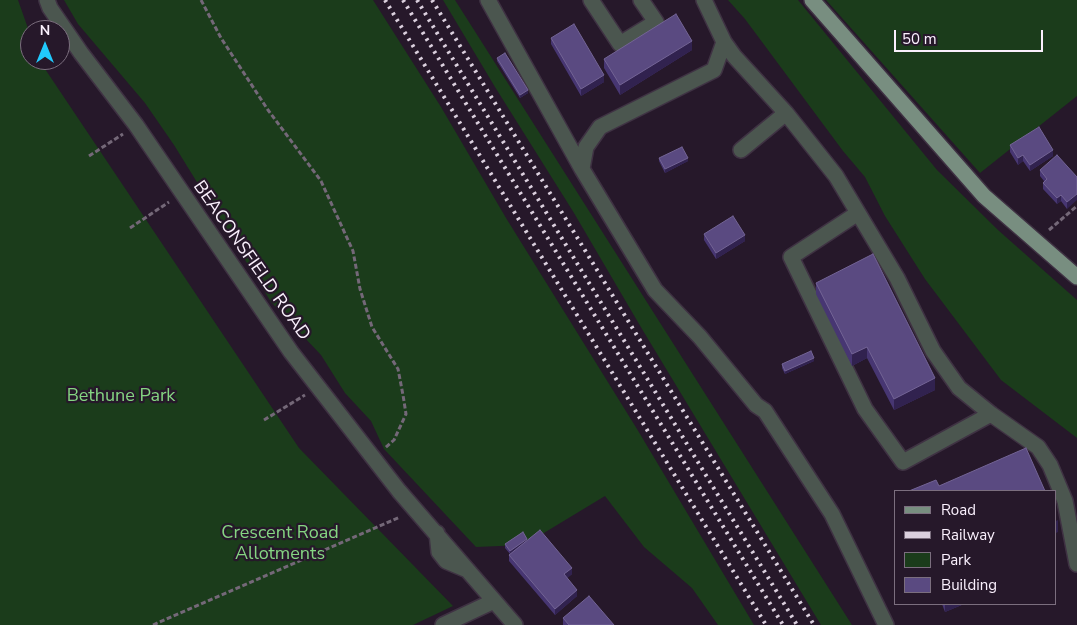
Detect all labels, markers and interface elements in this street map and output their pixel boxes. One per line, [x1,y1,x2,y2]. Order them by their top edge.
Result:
north arrow [20,20,70,70]
scale bar [897,20,1046,52]
text: N [40,21,50,40]
text: 50 m [902,29,937,49]
street label: BEACONSFIELD ROAD [188,177,314,345]
park label: Bethune Park [67,386,175,408]
legend [894,490,1057,605]
text: Road [941,500,976,520]
park label: Crescent Road Allotments [221,523,339,566]
text: Railway [941,525,995,545]
text: Park [941,550,971,570]
text: Building [941,575,997,595]

